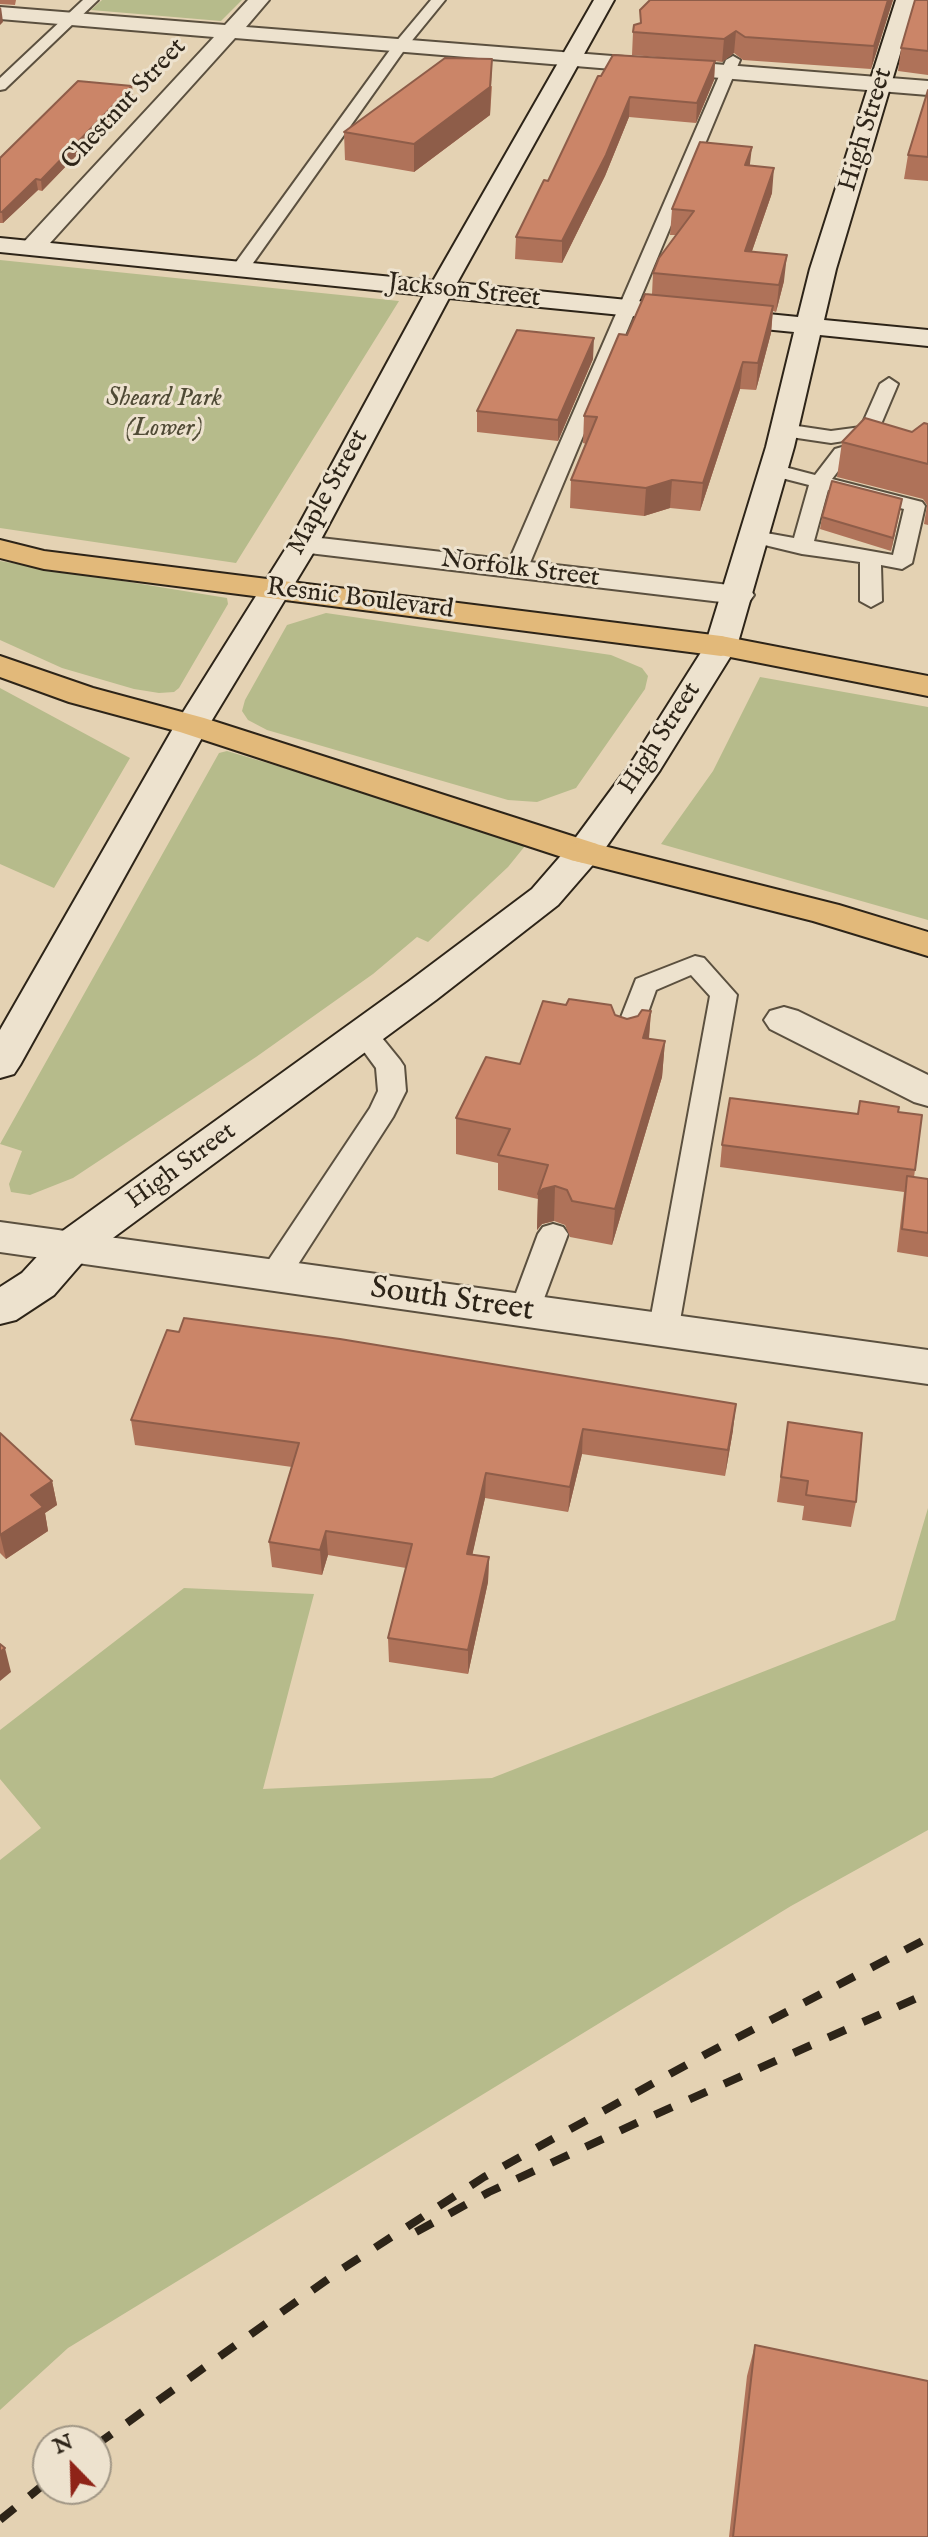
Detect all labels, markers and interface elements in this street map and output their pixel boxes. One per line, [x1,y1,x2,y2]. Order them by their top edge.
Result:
street label: Chestnut Street [56,33,194,177]
street label: High Street [833,64,901,196]
street label: Jackson Street [386,268,542,316]
park label: Sheard Park (Lower) [106,384,222,446]
street label: Maple Street [282,425,376,561]
street label: Norfolk Street [439,545,601,595]
street label: Resnic Boulevard [265,573,455,627]
street label: High Street [613,677,709,801]
street label: High Street [121,1117,243,1217]
street label: South Street [368,1271,536,1331]
north arrow [32,2425,112,2505]
text: N [49,2428,78,2461]

